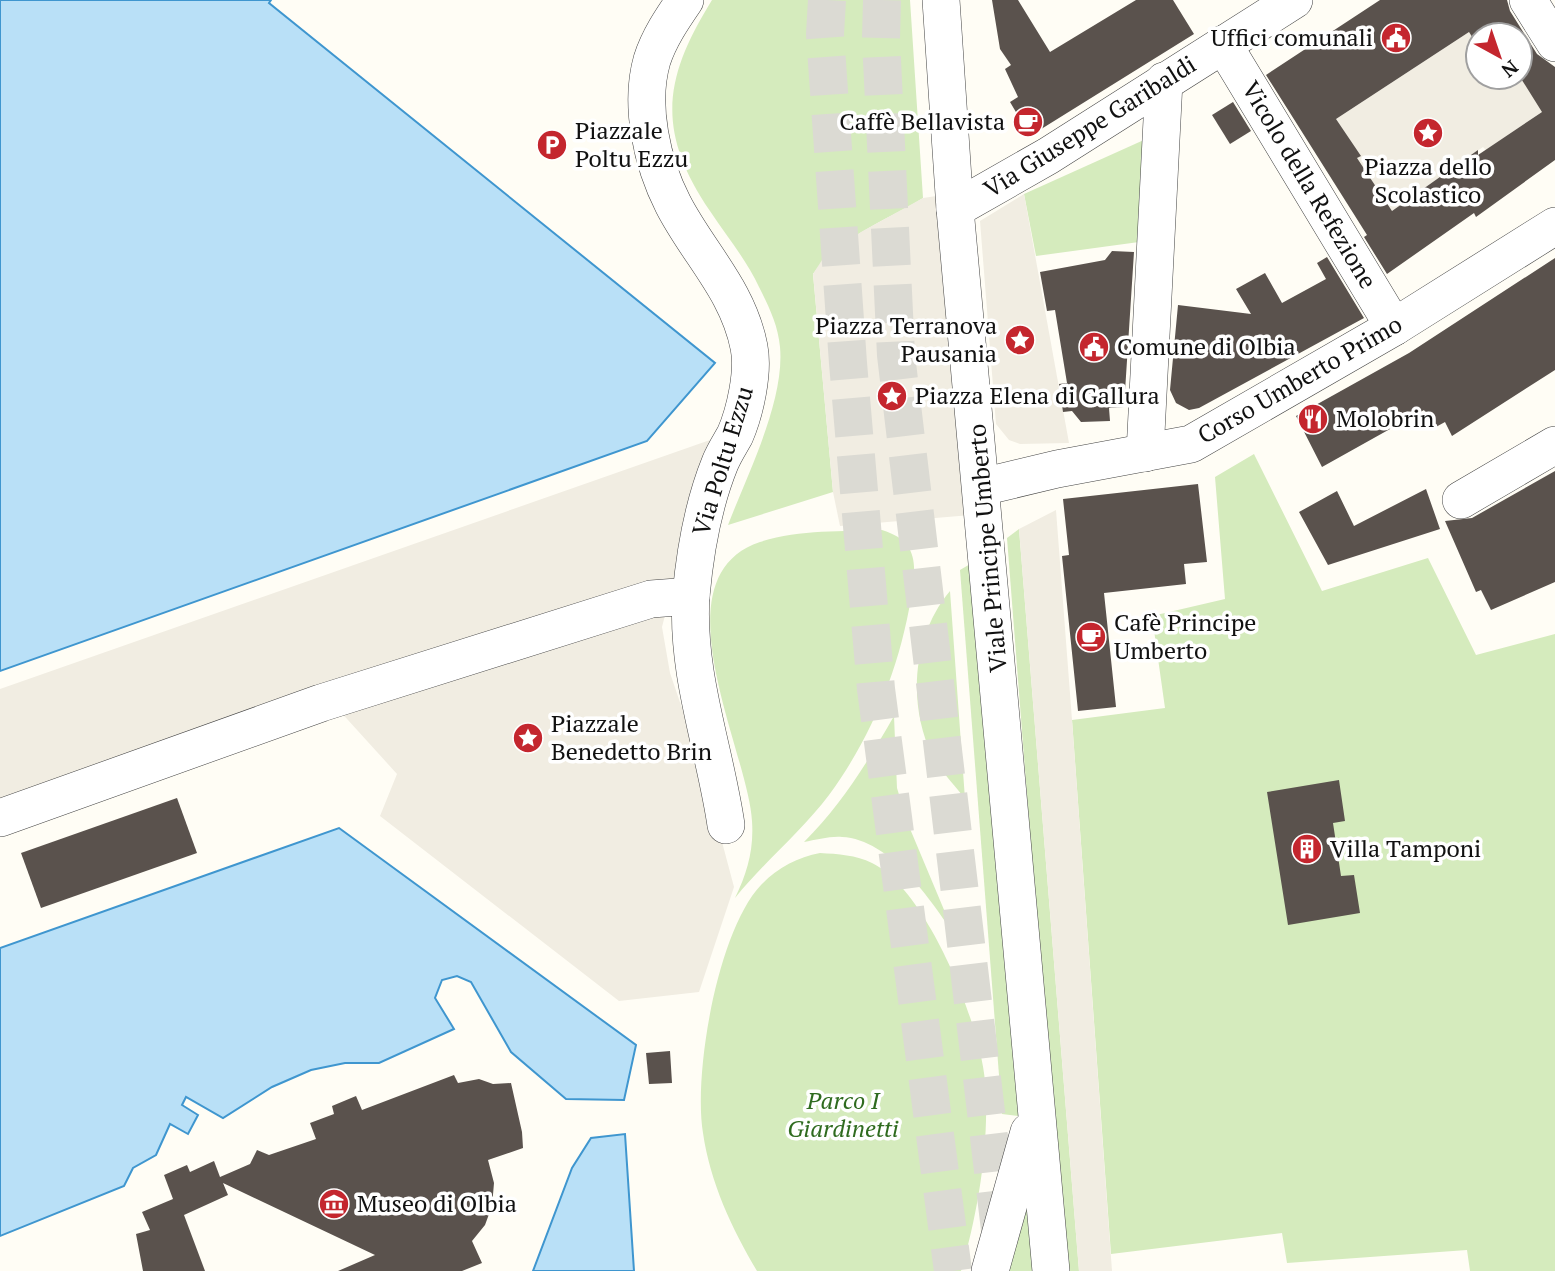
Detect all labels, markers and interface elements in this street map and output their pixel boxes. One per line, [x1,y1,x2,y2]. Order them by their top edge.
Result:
place label: Uffici comunali [1211,21,1373,53]
public building icon: Uffici comunali [1379,21,1413,55]
north arrow [1464,21,1534,91]
street label: Via Giuseppe Garibaldi [977,48,1202,205]
text: N [1496,55,1524,84]
street label: Vicolo della Refezione [1235,75,1385,294]
place label: Caffè Bellavista [839,105,1005,137]
cafe icon: Caffè Bellavista [1011,105,1045,139]
place label: Piazzale Poltu Ezzu [575,114,688,174]
place icon: Piazza dello Scolastico [1411,116,1445,150]
parking icon: Piazzale Poltu Ezzu [535,128,569,162]
place label: Piazza dello Scolastico [1364,150,1492,210]
street label: Corso Umberto Primo [1192,308,1407,451]
place label: Piazza Terranova Pausania [815,309,997,369]
place icon: Piazza Terranova Pausania [1003,323,1037,357]
public building icon: Comune di Olbia [1077,330,1111,364]
place label: Comune di Olbia [1117,330,1296,362]
place icon: Piazza Elena di Gallura [875,379,909,413]
place label: Piazza Elena di Gallura [915,379,1160,411]
street label: Via Poltu Ezzu [684,382,760,539]
restaurant icon: Molobrin [1296,402,1330,436]
place label: Molobrin [1336,402,1434,434]
street label: Viale Principe Umberto [960,423,1014,674]
place label: Cafè Principe Umberto [1114,606,1256,666]
cafe icon: Cafè Principe Umberto [1074,620,1108,654]
place label: Piazzale Benedetto Brin [551,707,712,767]
place icon: Piazzale Benedetto Brin [511,721,545,755]
building icon: Villa Tamponi [1290,832,1324,866]
place label: Villa Tamponi [1330,832,1481,864]
park label: Parco I Giardinetti [787,1084,899,1144]
museum icon: Museo di Olbia [317,1187,351,1221]
place label: Museo di Olbia [357,1187,517,1219]

